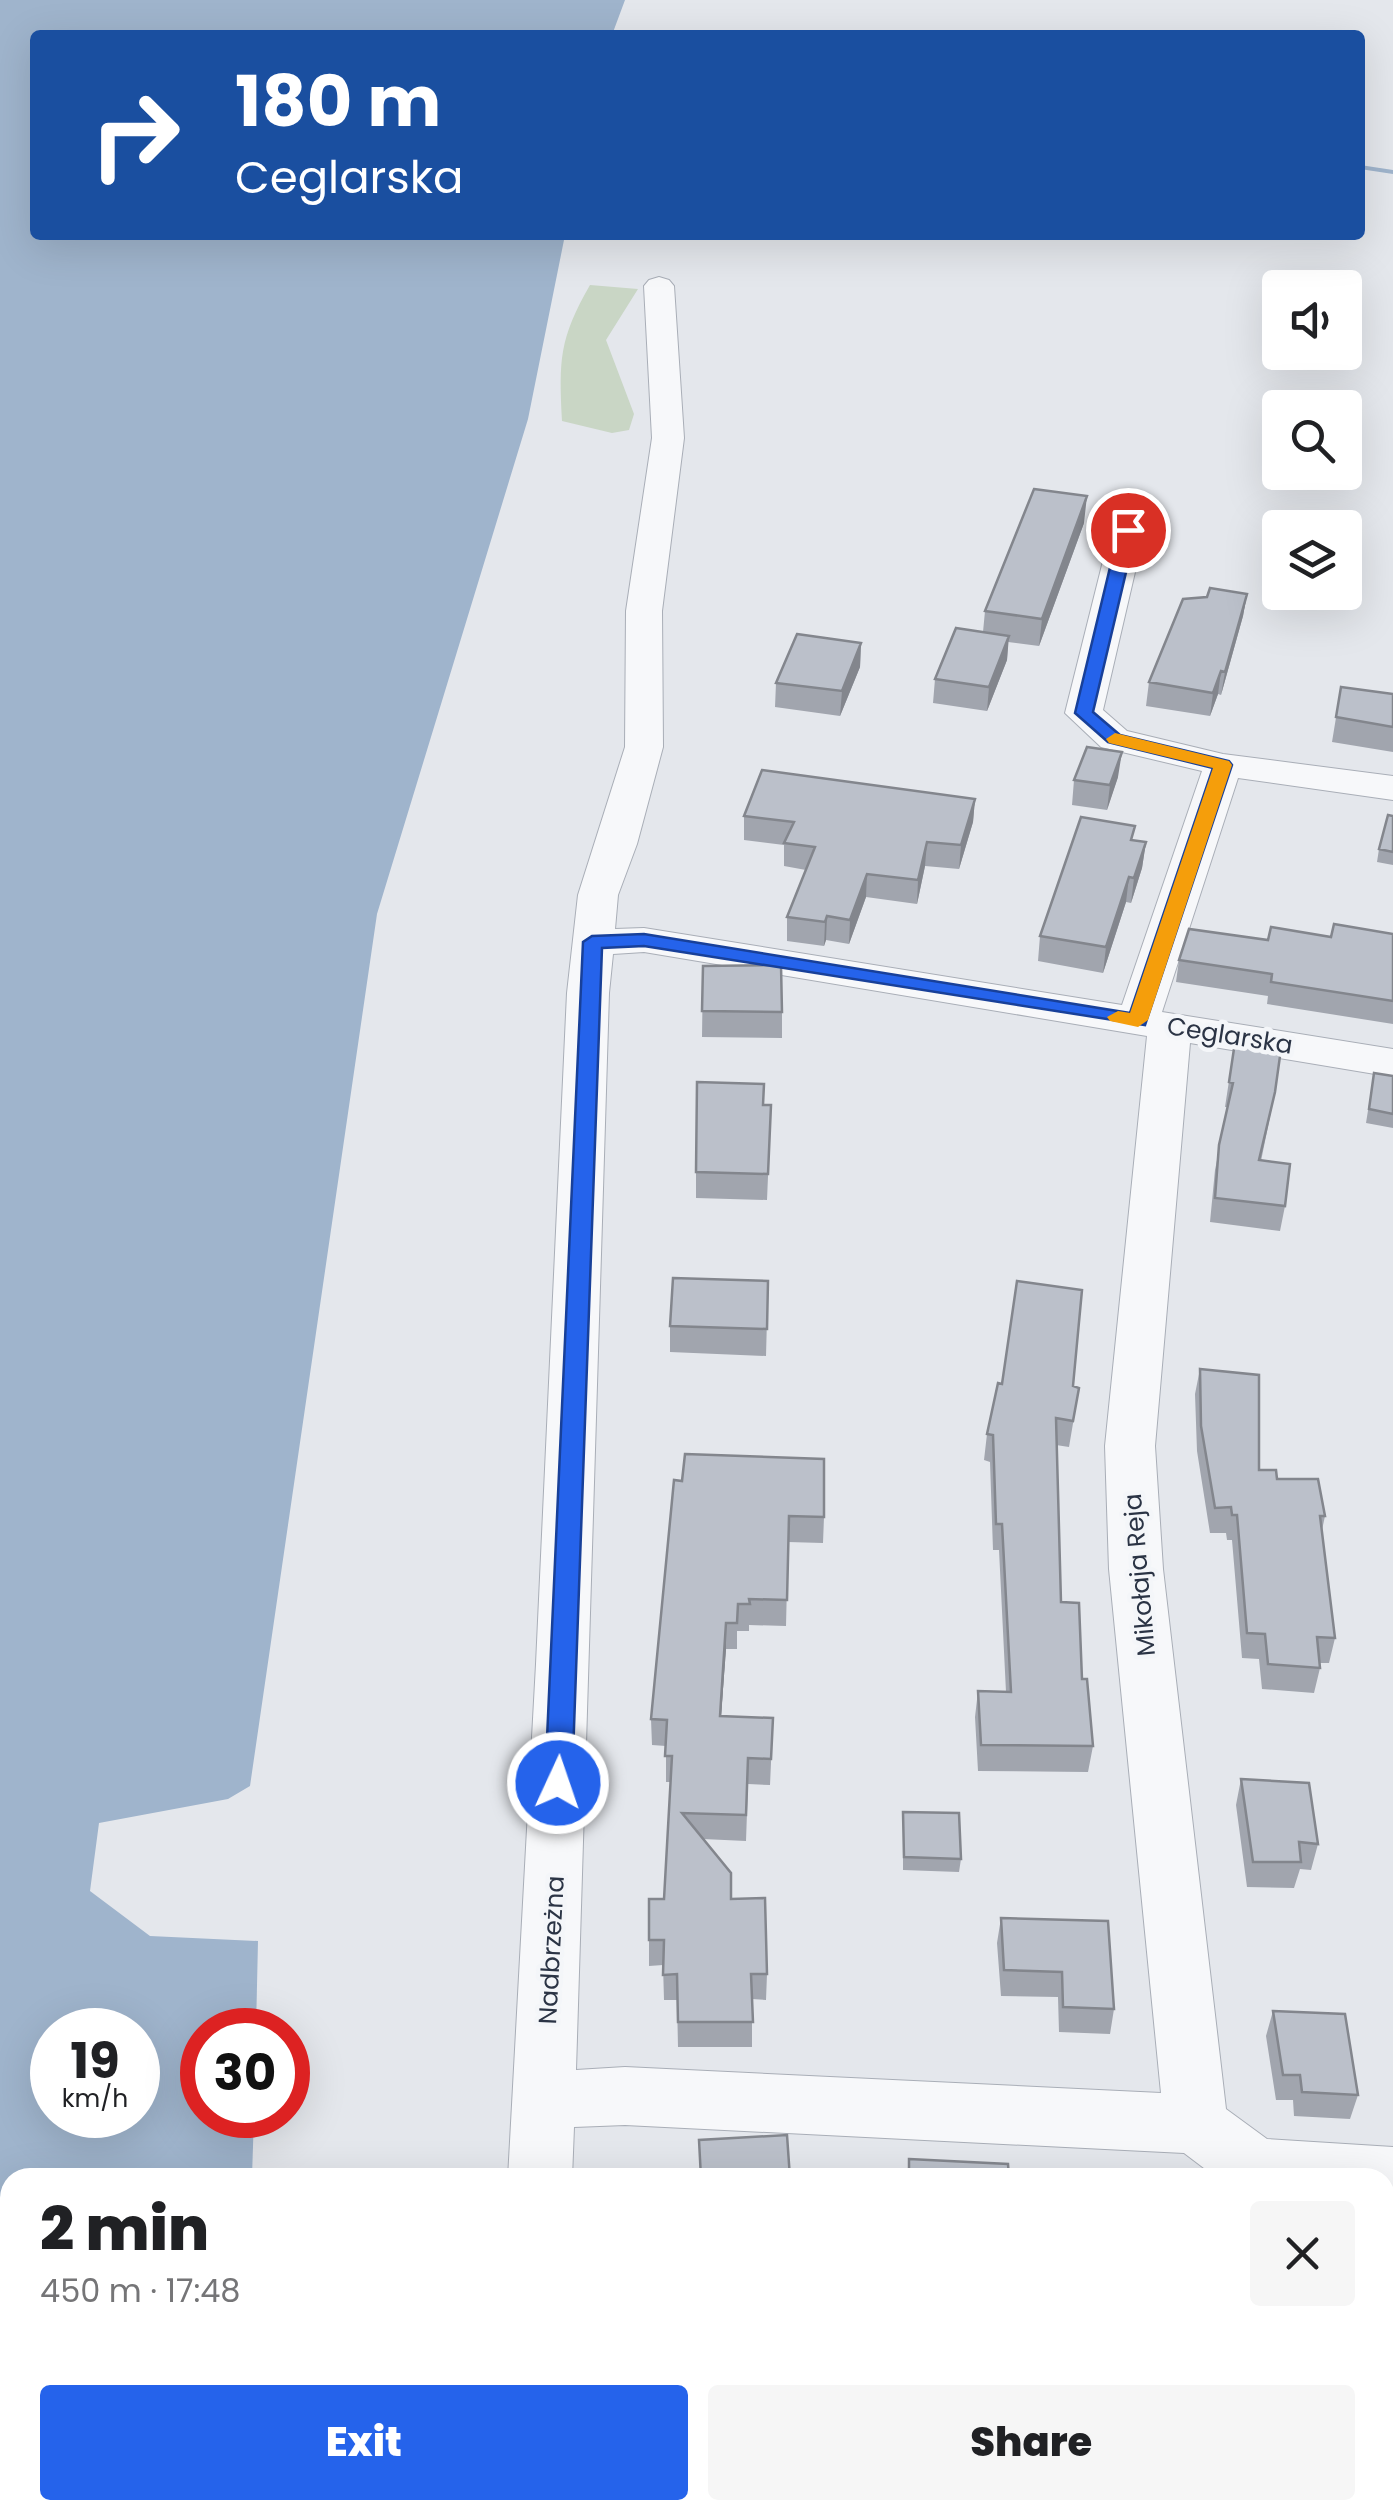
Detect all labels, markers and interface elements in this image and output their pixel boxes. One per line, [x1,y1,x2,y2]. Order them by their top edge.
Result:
text: 180 m [235,52,441,151]
icon: right [70,70,200,200]
text: Ceglarska [235,146,463,209]
map controls [1262,270,1362,610]
button: sound [1262,270,1362,370]
button: search [1262,390,1362,490]
pin [1086,488,1171,573]
icon: arrive [1101,503,1156,558]
button: layers [1262,510,1362,610]
street label: Ceglarska [1165,1008,1295,1063]
street label: Mikołaja Reja [1115,1492,1164,1658]
position arrow [506,1731,610,1835]
street label: Nadbrzeżna [530,1875,573,2025]
speed limit sign: 30 [180,2008,310,2138]
text: 19 [70,2025,120,2096]
text: km/h [62,2081,128,2116]
text: 2 min [40,2187,209,2271]
button: close [1250,2201,1355,2306]
text: 450 m · 17:48 [40,2268,241,2313]
button: Exit [40,2385,688,2500]
button: Share [708,2385,1355,2500]

